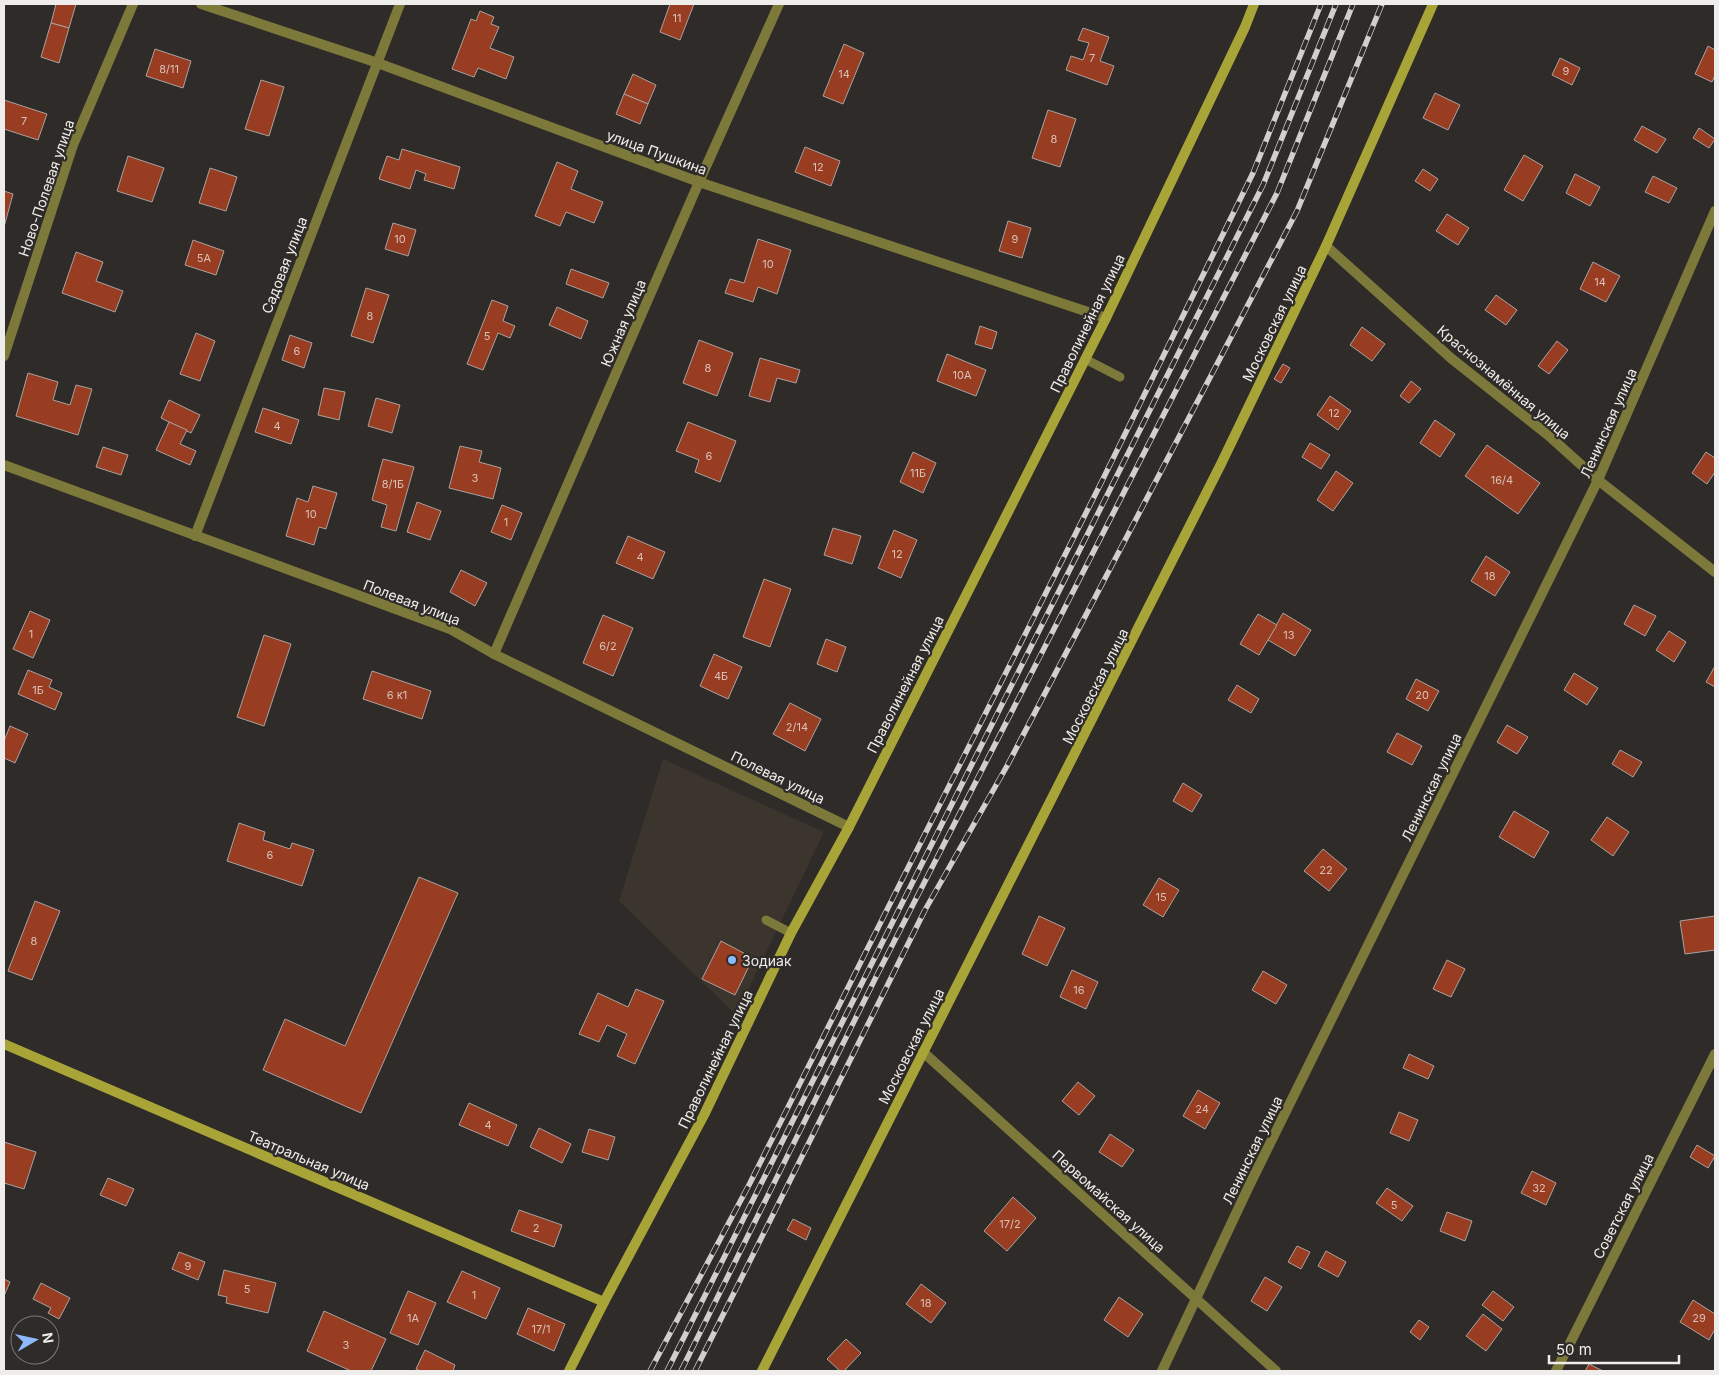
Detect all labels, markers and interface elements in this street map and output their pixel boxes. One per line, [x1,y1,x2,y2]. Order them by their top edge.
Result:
house number: 11 [673,11,681,25]
house number: 7 [1089,51,1095,65]
house number: 8/11 [159,62,179,76]
house number: 9 [1563,64,1570,78]
house number: 14 [838,67,850,81]
house number: 7 [21,114,27,128]
street label: Ново-Полевая улица [15,117,77,259]
street label: улица Пушкина [604,126,710,178]
house number: 8 [1051,132,1058,146]
house number: 12 [812,160,824,174]
street label: Садовая улица [258,214,310,316]
house number: 10 [394,232,406,246]
house number: 9 [1012,232,1019,246]
house number: 5А [197,251,212,265]
street label: Праволинейная улица [1046,251,1128,395]
house number: 10 [762,257,774,271]
street label: Московская улица [1238,262,1310,384]
house number: 14 [1594,275,1606,289]
street label: Южная улица [597,277,649,369]
house number: 8 [367,309,374,323]
street label: Краснознамённая улица [1434,321,1574,443]
house number: 5 [484,329,491,343]
house number: 6 [294,344,301,358]
house number: 8 [705,361,712,375]
street label: Ленинская улица [1576,365,1640,481]
house number: 10А [952,368,972,382]
house number: 12 [1328,406,1340,420]
house number: 4 [273,419,281,433]
house number: 6 [706,449,713,463]
house number: 11Б [910,466,926,480]
house number: 3 [472,471,479,485]
house number: 16/4 [1491,473,1513,487]
house number: 8/1Б [382,477,404,491]
house number: 10 [305,507,317,521]
house number: 1 [504,515,508,529]
house number: 12 [891,547,903,561]
house number: 4 [636,550,644,564]
house number: 18 [1484,569,1496,583]
street label: Полевая улица [361,576,463,628]
street label: Праволинейная улица [863,612,947,756]
street label: Московская улица [1058,625,1132,747]
house number: 1 [29,627,33,641]
house number: 13 [1283,628,1295,642]
house number: 6/2 [599,639,617,653]
house number: 4Б [714,669,728,683]
house number: 1Б [32,683,44,697]
house number: 6 к1 [387,688,407,702]
house number: 20 [1415,688,1429,702]
house number: 2/14 [786,720,808,734]
street label: Ленинская улица [1397,730,1465,844]
street label: Полевая улица [728,747,828,807]
house number: 6 [267,848,274,862]
house number: 22 [1319,863,1333,877]
house number: 15 [1155,890,1167,904]
house number: 8 [31,934,38,948]
place label: Зодиак [742,952,792,969]
marker: Зодиак [726,954,738,966]
house number: 16 [1073,983,1085,997]
street label: Московская улица [874,985,948,1107]
street label: Праволинейная улица [674,987,756,1131]
street label: Ленинская улица [1218,1093,1286,1207]
house number: 24 [1195,1102,1209,1116]
house number: 4 [484,1118,492,1132]
street label: Театральная улица [245,1127,373,1193]
street label: Первомайская улица [1049,1146,1169,1256]
street label: Советская улица [1589,1150,1657,1262]
house number: 32 [1532,1181,1546,1195]
house number: 5 [1391,1198,1398,1212]
house number: 17/2 [999,1217,1021,1231]
house number: 2 [533,1221,539,1235]
house number: 9 [185,1259,192,1273]
house number: 5 [244,1282,251,1296]
house number: 1 [472,1288,476,1302]
house number: 18 [920,1296,932,1310]
house number: 1А [407,1311,419,1325]
house number: 29 [1692,1311,1706,1325]
north arrow [10,1315,60,1365]
house number: 17/1 [531,1322,551,1336]
text: N [39,1331,58,1344]
scale bar [1549,1332,1679,1364]
house number: 3 [343,1338,350,1352]
text: 50 m [1556,1340,1592,1359]

